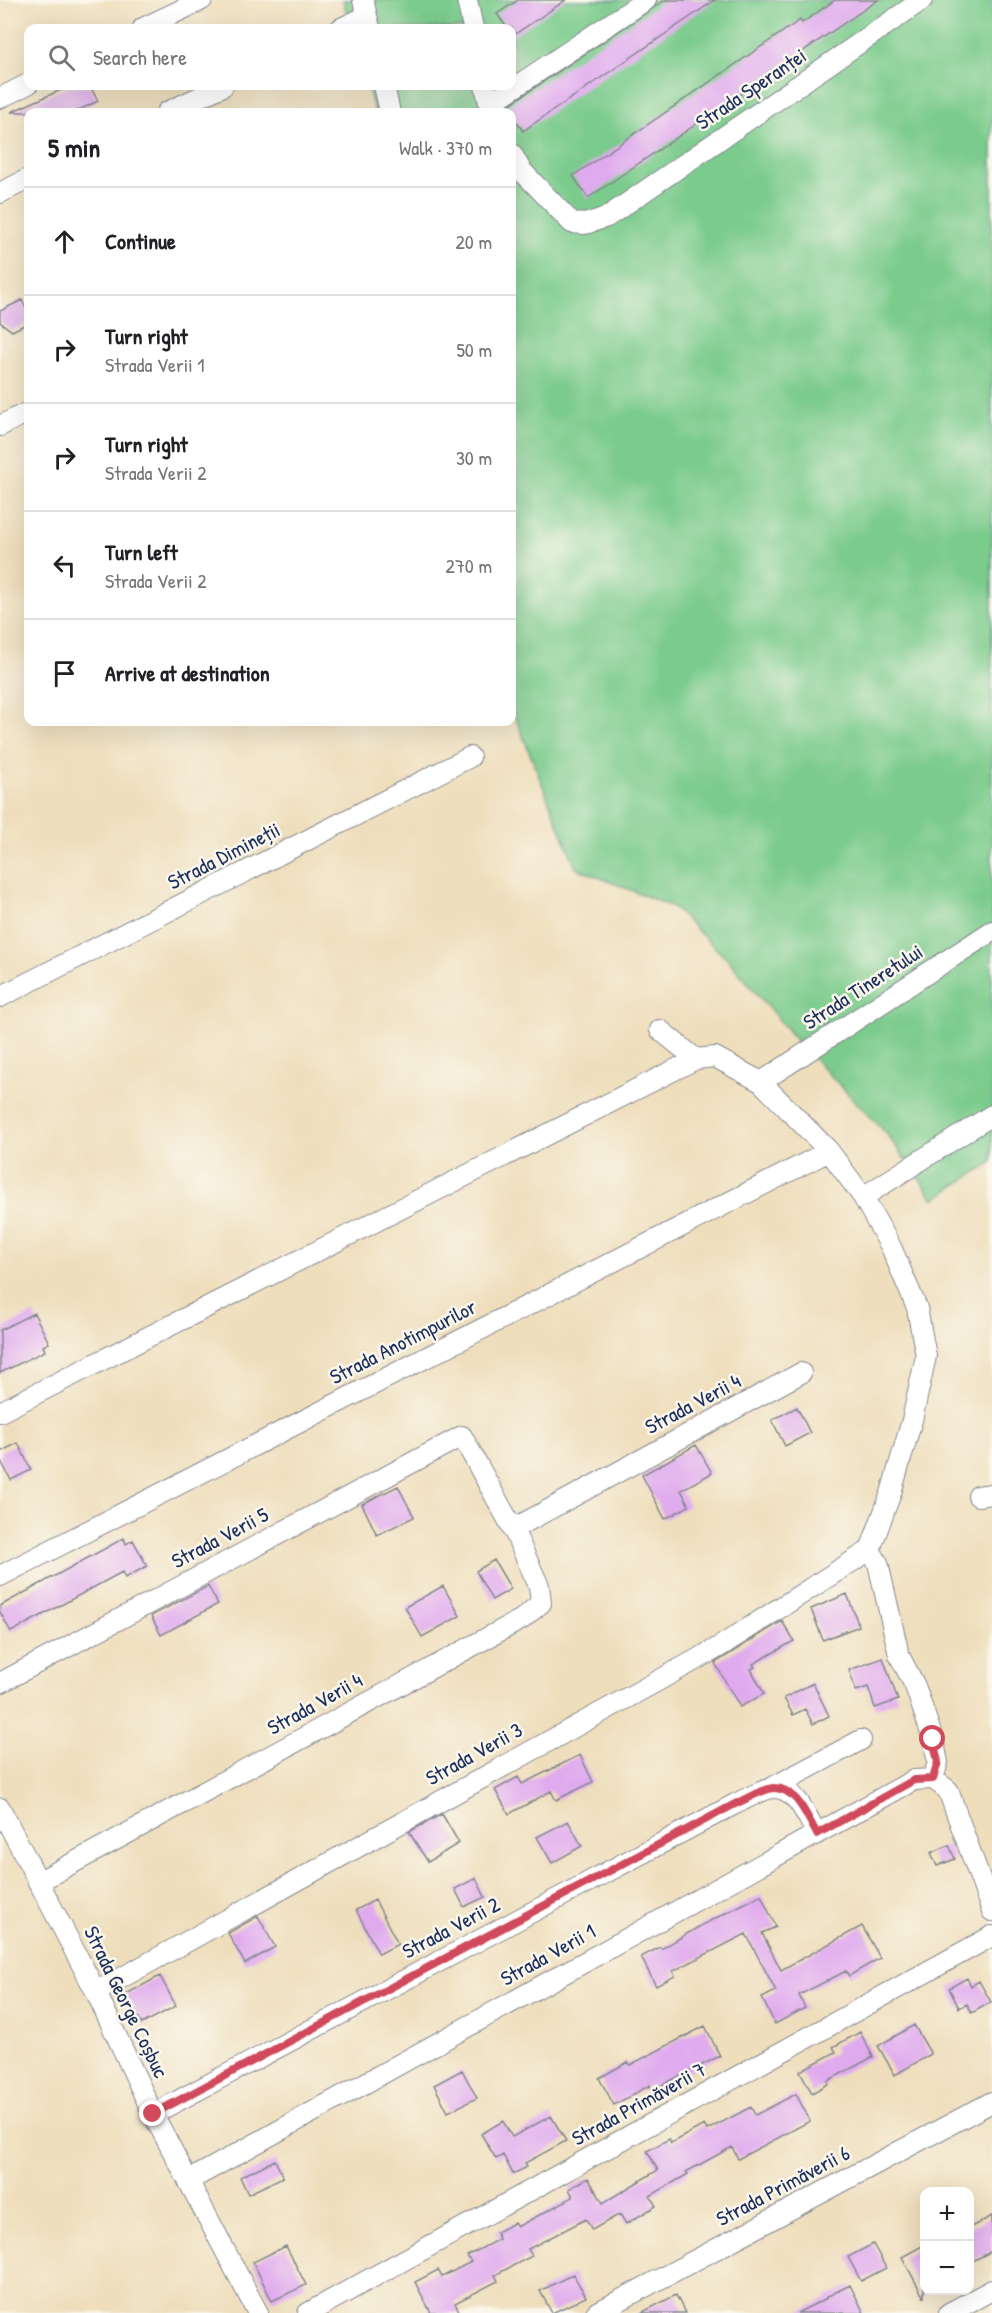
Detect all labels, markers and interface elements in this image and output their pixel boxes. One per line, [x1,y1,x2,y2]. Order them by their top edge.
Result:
search box [24,24,516,90]
icon: search [45,41,78,74]
street label: Strada Speranței [690,41,812,136]
text: Search here [93,42,187,72]
text: 5 min [48,130,100,165]
text: Walk · 370 m [399,134,492,161]
icon: ahead [48,225,81,258]
text: Continue [105,226,176,256]
text: 20 m [455,228,492,255]
text: Turn right [105,321,188,351]
icon: right [48,333,81,366]
text: 50 m [456,336,492,363]
text: Strada Verii 1 [105,351,205,378]
text: Turn right [105,429,188,459]
icon: right [48,441,81,474]
text: 30 m [456,444,492,471]
text: Strada Verii 2 [105,459,207,486]
text: Turn left [105,537,178,567]
icon: left [48,549,81,582]
text: 270 m [446,552,492,579]
text: Strada Verii 2 [105,567,207,594]
icon: arrive [48,657,81,690]
text: Arrive at destination [105,658,270,688]
street label: Strada Dimineții [163,815,285,896]
street label: Strada Tineretului [797,937,928,1036]
street label: Strada Anotimpurilor [324,1292,481,1391]
street label: Strada Verii 4 [640,1366,746,1441]
street label: Strada Verii 5 [166,1500,273,1575]
street label: Strada Verii 4 [262,1665,368,1742]
street label: Strada Verii 3 [420,1715,527,1792]
route start [919,1725,945,1751]
street label: Strada Verii 2 [397,1890,505,1965]
street label: Strada Verii 1 [495,1917,601,1993]
street label: Strada George Coșbuc [77,1921,176,2083]
street label: Strada Primăverii 7 [566,2055,711,2152]
route end [139,2100,165,2126]
street label: Strada Primăverii 6 [711,2138,855,2233]
map controls [920,2187,974,2295]
button: + [920,2187,974,2241]
button: − [920,2241,974,2295]

